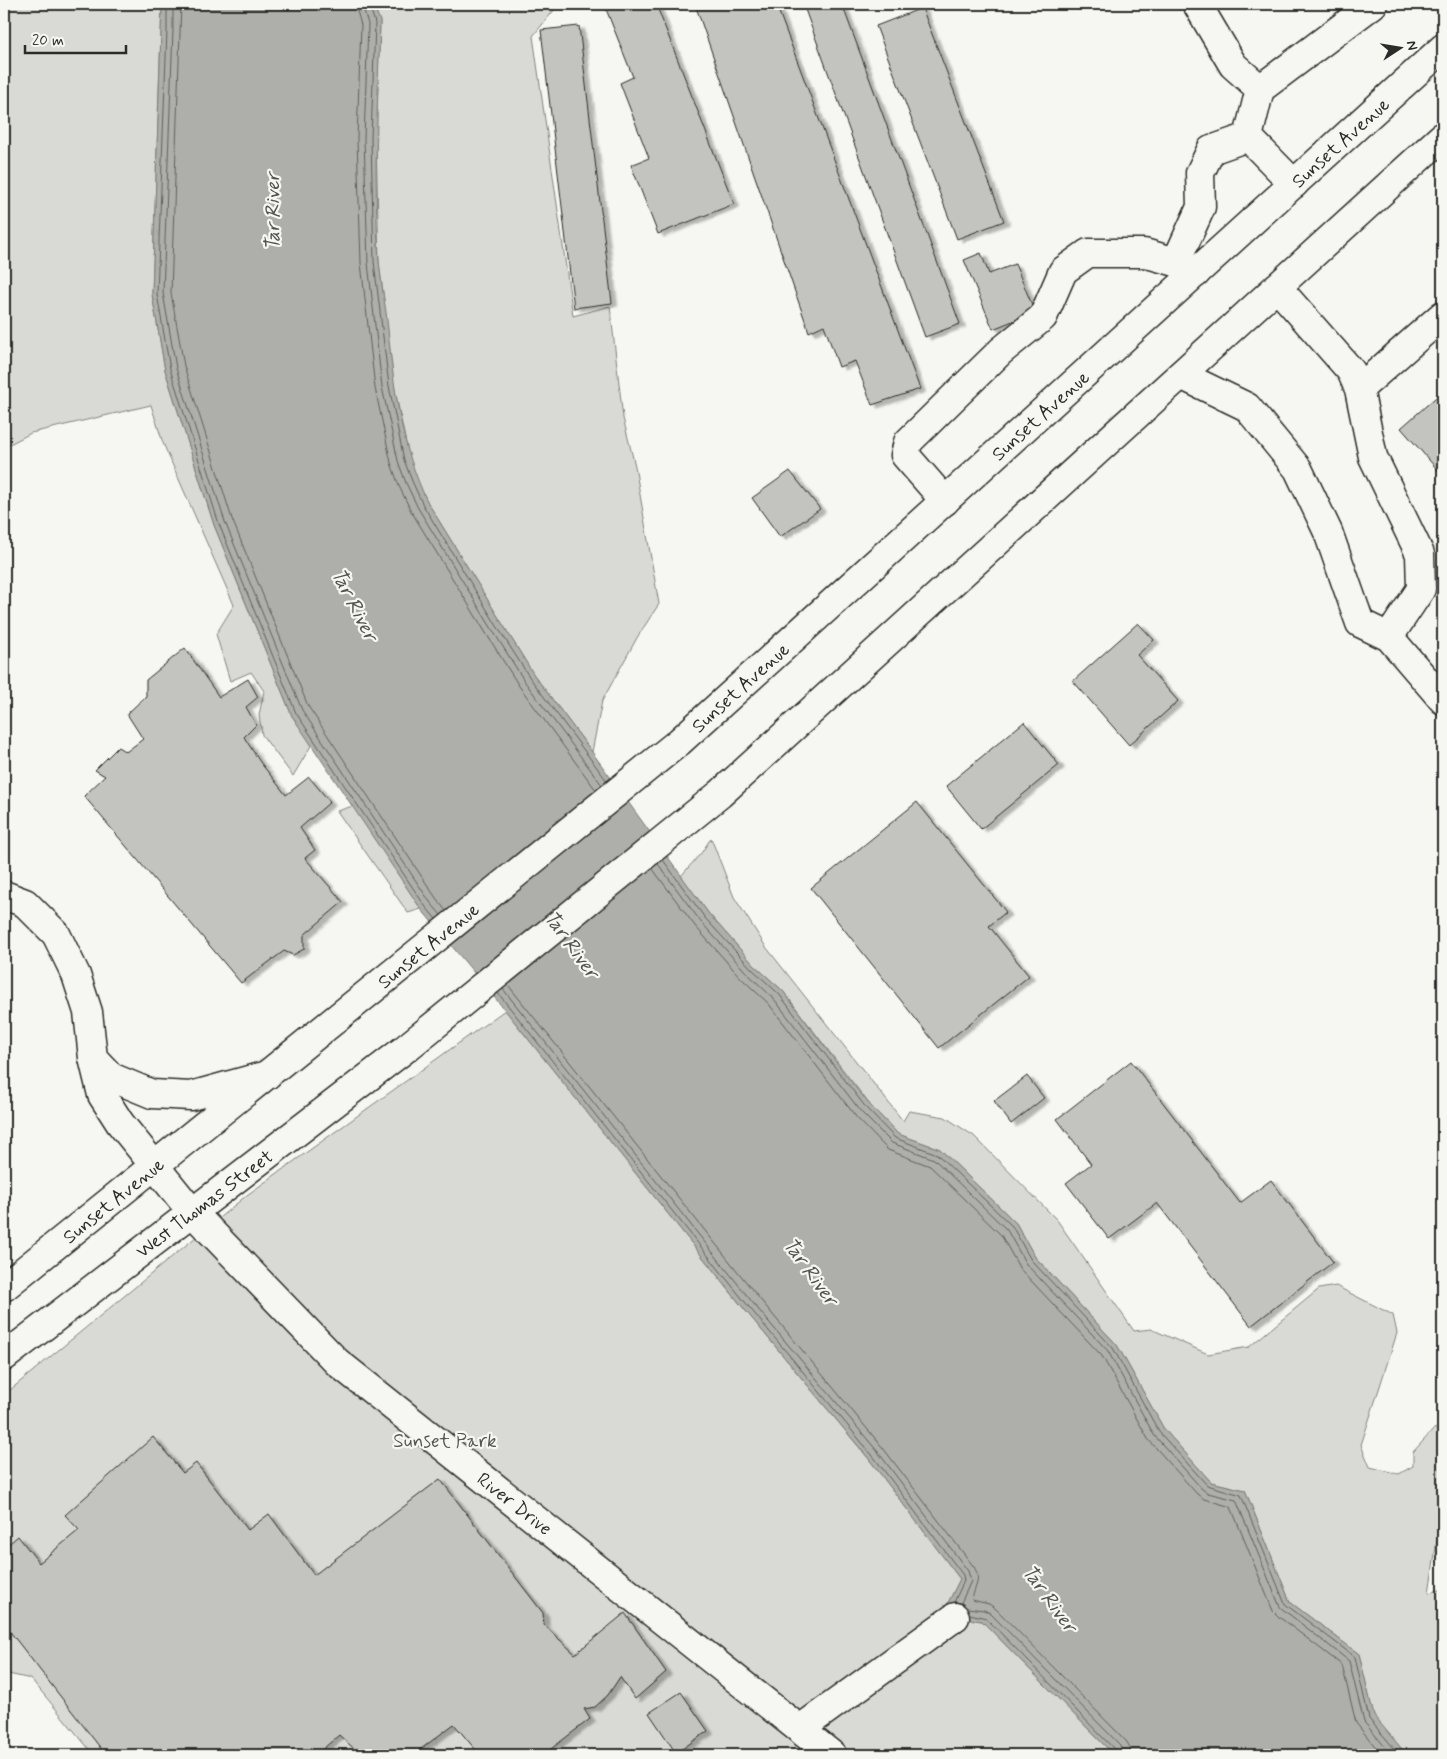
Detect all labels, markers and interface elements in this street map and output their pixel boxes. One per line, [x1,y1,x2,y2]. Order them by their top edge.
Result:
scale bar [25,22,126,54]
north arrow [1374,22,1424,72]
text: 20 m [32,31,64,51]
text: N [1402,39,1422,52]
street label: Sunset Avenue [1287,92,1395,194]
water label: Tar River [260,170,287,251]
street label: Sunset Avenue [987,365,1095,467]
water label: Tar River [324,564,385,648]
street label: Sunset Avenue [687,637,795,739]
street label: Sunset Avenue [373,897,485,995]
water label: Tar River [537,906,606,986]
street label: West Thomas Street [131,1144,279,1264]
street label: Sunset Avenue [58,1152,170,1250]
water label: Tar River [776,1233,845,1313]
park label: Sunset Park [393,1429,497,1454]
street label: River Drive [471,1467,557,1541]
water label: Tar River [1015,1560,1084,1640]

